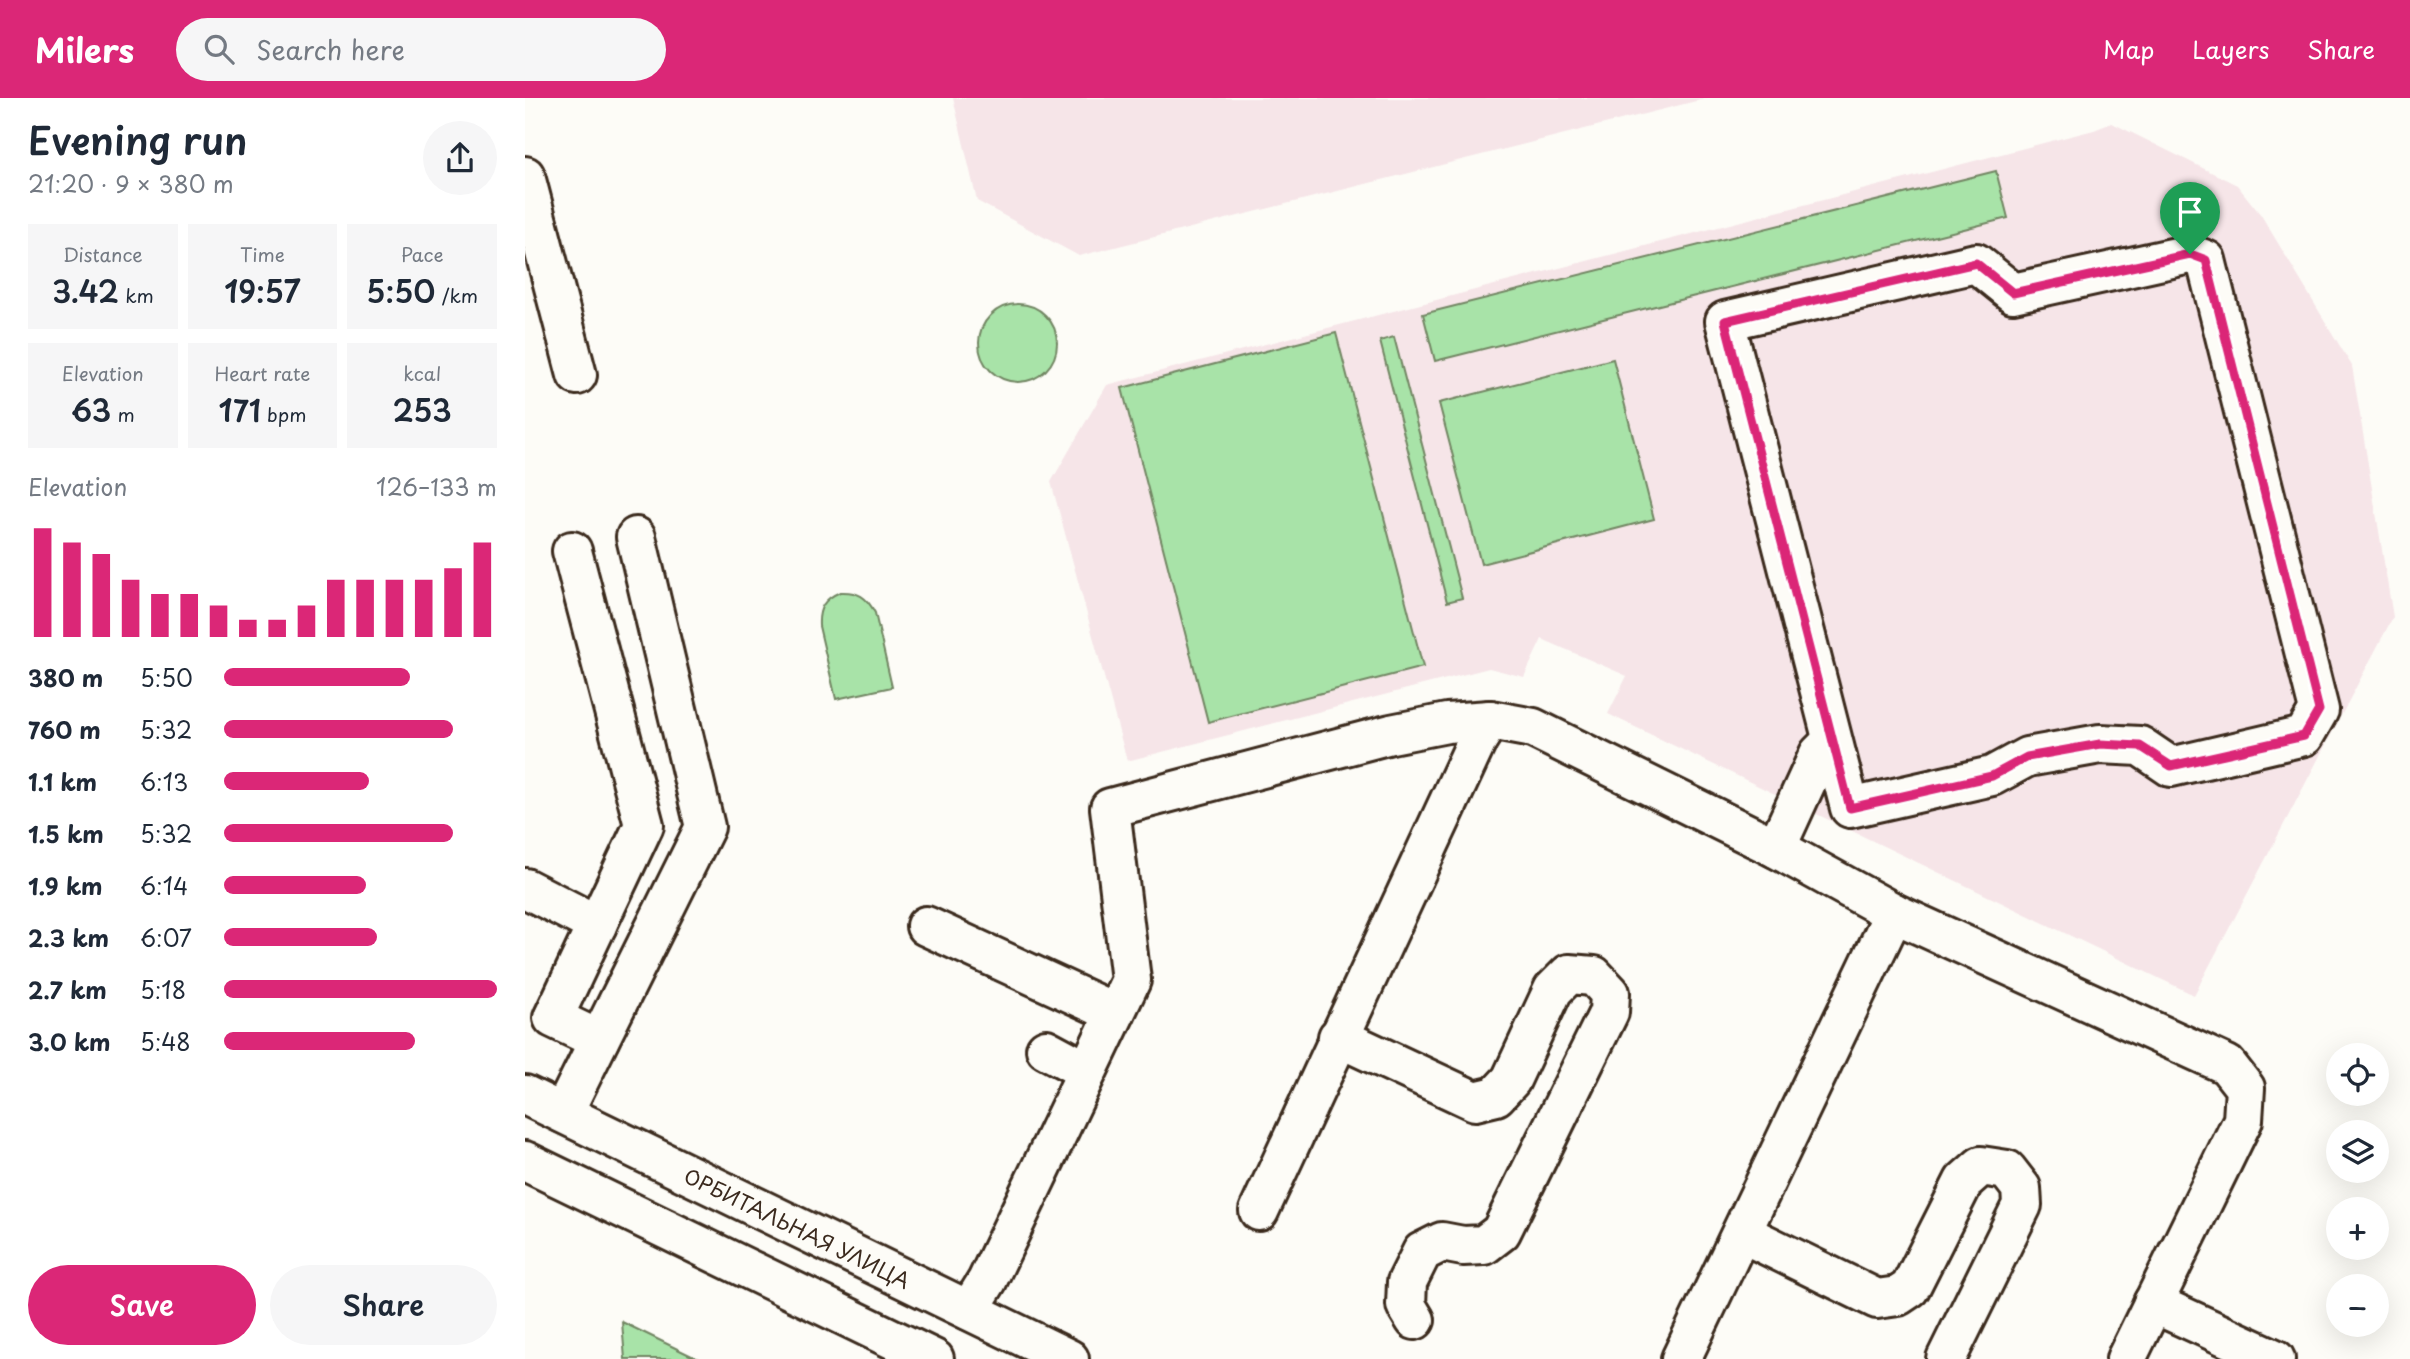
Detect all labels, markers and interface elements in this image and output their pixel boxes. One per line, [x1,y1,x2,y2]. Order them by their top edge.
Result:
search box [176,18,666,81]
text: Milers [35,24,134,74]
icon: search [200,30,238,68]
text: Search here [256,30,405,69]
text: Map [2103,31,2154,67]
text: Layers [2192,31,2269,67]
text: Share [2307,31,2375,67]
text: Evening run [28,111,247,168]
button: share [423,121,497,195]
text: 21:20 · 9 × 380 m [28,166,234,201]
pin [2160,182,2220,254]
icon: arrive [2171,193,2209,231]
text: Distance [63,240,143,268]
text: Time [240,240,285,268]
text: Pace [401,240,444,268]
text: 3.42 [52,268,119,313]
text: 19:57 [224,268,301,313]
text: 5:50 [366,268,435,313]
text: km [119,281,154,309]
text: /km [435,281,478,309]
text: Elevation [62,359,144,387]
text: Heart rate [215,359,310,387]
text: kcal [403,359,441,387]
text: 63 [71,387,111,432]
text: 171 [218,387,261,432]
text: 253 [393,387,452,432]
text: m [111,400,135,428]
text: bpm [261,400,307,428]
text: Elevation [28,469,127,504]
text: 126–133 m [376,469,497,504]
text: 380 m [28,660,103,695]
text: 5:50 [140,660,193,695]
text: 760 m [28,712,101,747]
text: 5:32 [140,712,192,747]
text: 1.1 km [28,764,97,799]
text: 6:13 [140,764,188,799]
text: 1.5 km [28,816,104,851]
text: 5:32 [140,816,192,851]
text: 1.9 km [28,868,102,903]
text: 6:14 [140,868,188,903]
text: 2.3 km [28,920,109,955]
text: 6:07 [140,920,192,955]
text: 2.7 km [28,972,107,1007]
text: 5:18 [140,972,186,1007]
text: 3.0 km [28,1024,110,1059]
text: 5:48 [140,1024,191,1059]
map controls [2326,1043,2389,1337]
button: locate [2326,1043,2389,1106]
button: layers [2326,1120,2389,1183]
street label: ОРБИТАЛЬНАЯ УЛИЦА [679,1159,916,1296]
button: + [2326,1197,2389,1260]
button: Save [28,1265,256,1345]
button: Share [270,1265,497,1345]
button: − [2326,1274,2389,1337]

